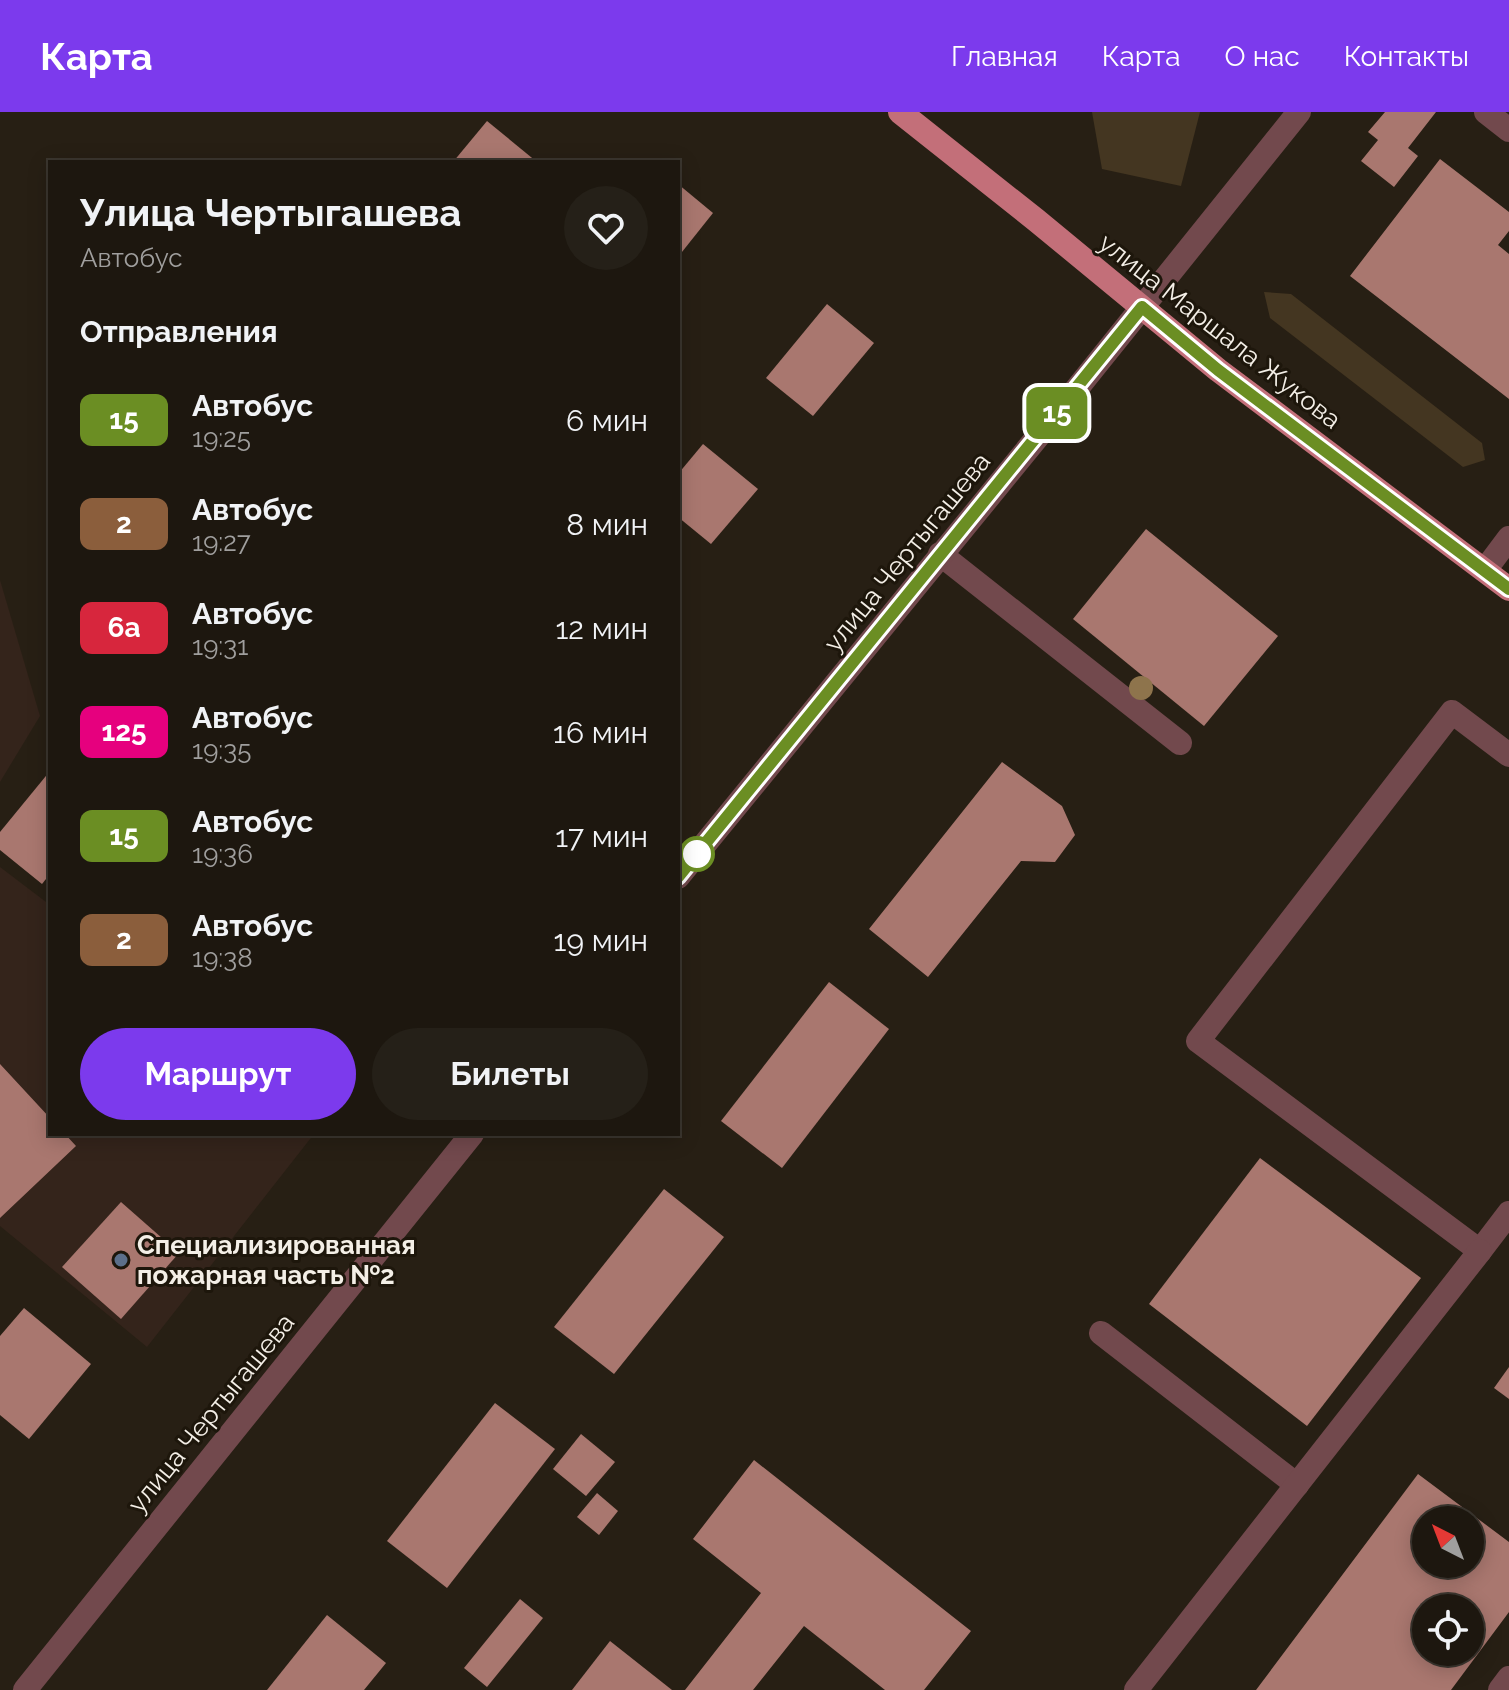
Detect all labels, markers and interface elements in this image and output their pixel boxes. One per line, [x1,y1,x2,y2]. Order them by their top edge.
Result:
text: Карта [40,34,153,79]
text: Главная [951,40,1058,73]
text: Карта [1102,40,1181,73]
text: О нас [1225,40,1300,73]
text: Контакты [1344,40,1469,73]
button: heart [564,186,648,270]
text: Улица Чертыгашева [80,190,461,235]
street label: улица Маршала Жукова [1093,227,1347,435]
text: Автобус [80,243,183,273]
text: Отправления [80,314,278,349]
line badge: 15 [1021,387,1093,439]
text: Автобус [192,388,313,423]
text: 15 [1042,396,1072,429]
text: 15 [109,403,139,436]
text: 6 мин [566,403,648,438]
text: 19:25 [192,423,251,453]
street label: улица Чертыгашева [818,447,996,657]
text: Автобус [192,492,313,527]
text: 2 [116,507,132,540]
text: 8 мин [566,507,648,542]
text: 19:27 [192,527,251,557]
text: Автобус [192,596,313,631]
text: 6а [107,611,141,644]
text: 12 мин [556,611,648,646]
text: 19:31 [192,631,248,661]
text: Автобус [192,700,313,735]
text: 125 [101,715,147,748]
text: 16 мин [553,715,648,750]
text: 19:35 [192,735,251,765]
text: Автобус [192,804,313,839]
text: 15 [109,819,139,852]
text: 17 мин [555,819,648,854]
unlabelled marker [680,837,714,871]
text: 19:36 [192,839,253,869]
text: Автобус [192,908,313,943]
text: 2 [116,923,132,956]
text: 19 мин [554,923,648,958]
text: 19:38 [192,943,253,973]
button: Маршрут [80,1028,356,1120]
button: Билеты [372,1028,648,1120]
place label: Специализированная пожарная часть №2 [137,1230,416,1290]
marker: Специализированная пожарная часть №2 [112,1251,130,1269]
street label: улица Чертыгашева [122,1308,300,1518]
north arrow [1412,1506,1484,1578]
map controls [1412,1506,1484,1666]
button: locate [1412,1594,1484,1666]

